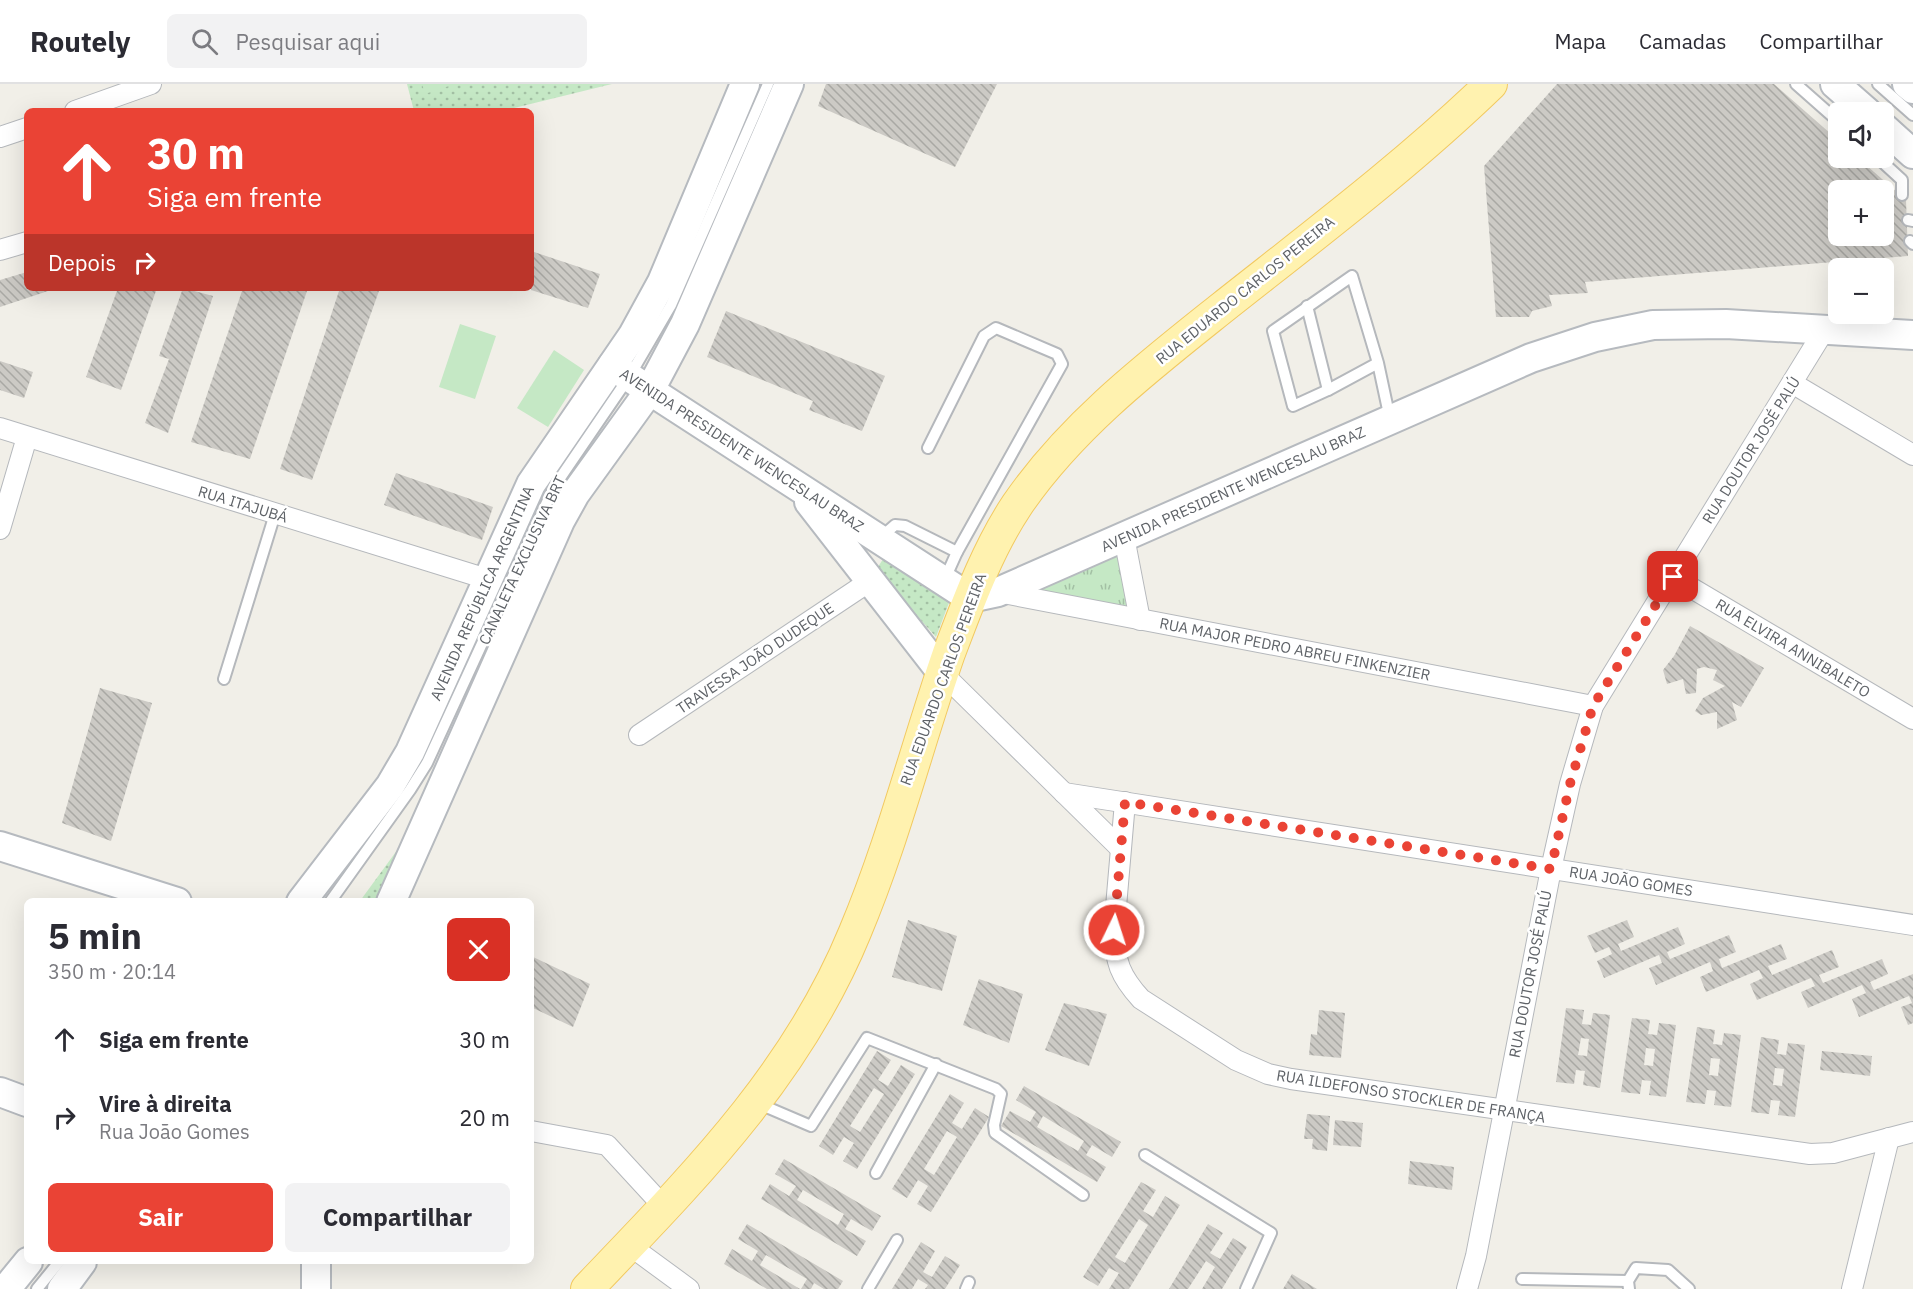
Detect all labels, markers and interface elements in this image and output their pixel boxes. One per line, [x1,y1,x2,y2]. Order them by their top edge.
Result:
search box [167,14,587,68]
text: Routely [30,23,131,60]
icon: search [188,25,221,58]
text: Pesquisar aqui [236,27,380,56]
text: Mapa [1554,27,1606,55]
text: Camadas [1639,27,1726,55]
text: Compartilhar [1759,27,1883,55]
map controls [1828,102,1894,324]
button: sound [1828,102,1894,168]
text: 30 m [147,126,245,181]
icon: ahead [48,132,126,210]
text: Siga em frente [147,179,322,214]
button: + [1828,180,1894,246]
street label: RUA EDUARDO CARLOS PEREIRA [1152,212,1339,368]
icon: right [128,246,161,279]
text: Depois [48,248,116,277]
button: − [1828,258,1894,324]
street label: AVENIDA PRESIDENTE WENCESLAU BRAZ [616,364,868,536]
street label: RUA DOUTOR JOSÉ PALÚ [1698,373,1804,527]
street label: AVENIDA PRESIDENTE WENCESLAU BRAZ [1098,422,1368,556]
street label: CANALETA EXCLUSIVA BRT [474,472,570,648]
street label: RUA ITAJUBÁ [196,481,291,527]
street label: AVENIDA REPÚBLICA ARGENTINA [426,482,538,703]
pin [1647,551,1698,602]
icon: arrive [1656,560,1689,593]
street label: RUA EDUARDO CARLOS PEREIRA [896,570,990,788]
street label: RUA ELVIRA ANNIBALETO [1712,594,1874,702]
street label: TRAVESSA JOÃO DUDEQUE [673,598,837,718]
street label: RUA MAJOR PEDRO ABREU FINKENZIER [1158,613,1432,685]
street label: RUA JOÃO GOMES [1568,862,1694,900]
street label: RUA DOUTOR JOSÉ PALÚ [1504,889,1556,1059]
position arrow [1082,898,1146,962]
text: 5 min [48,912,142,959]
button: close [447,918,510,981]
text: 350 m · 20:14 [48,958,176,985]
icon: ahead [48,1023,81,1056]
text: Siga em frente [99,1025,249,1054]
text: 30 m [459,1025,510,1054]
street label: RUA ILDEFONSO STOCKLER DE FRANÇA [1275,1065,1547,1127]
text: Vire à direita [99,1089,232,1118]
icon: right [48,1101,81,1134]
text: 20 m [459,1103,510,1132]
text: Rua João Gomes [99,1118,250,1145]
button: Sair [48,1183,273,1252]
button: Compartilhar [285,1183,510,1252]

